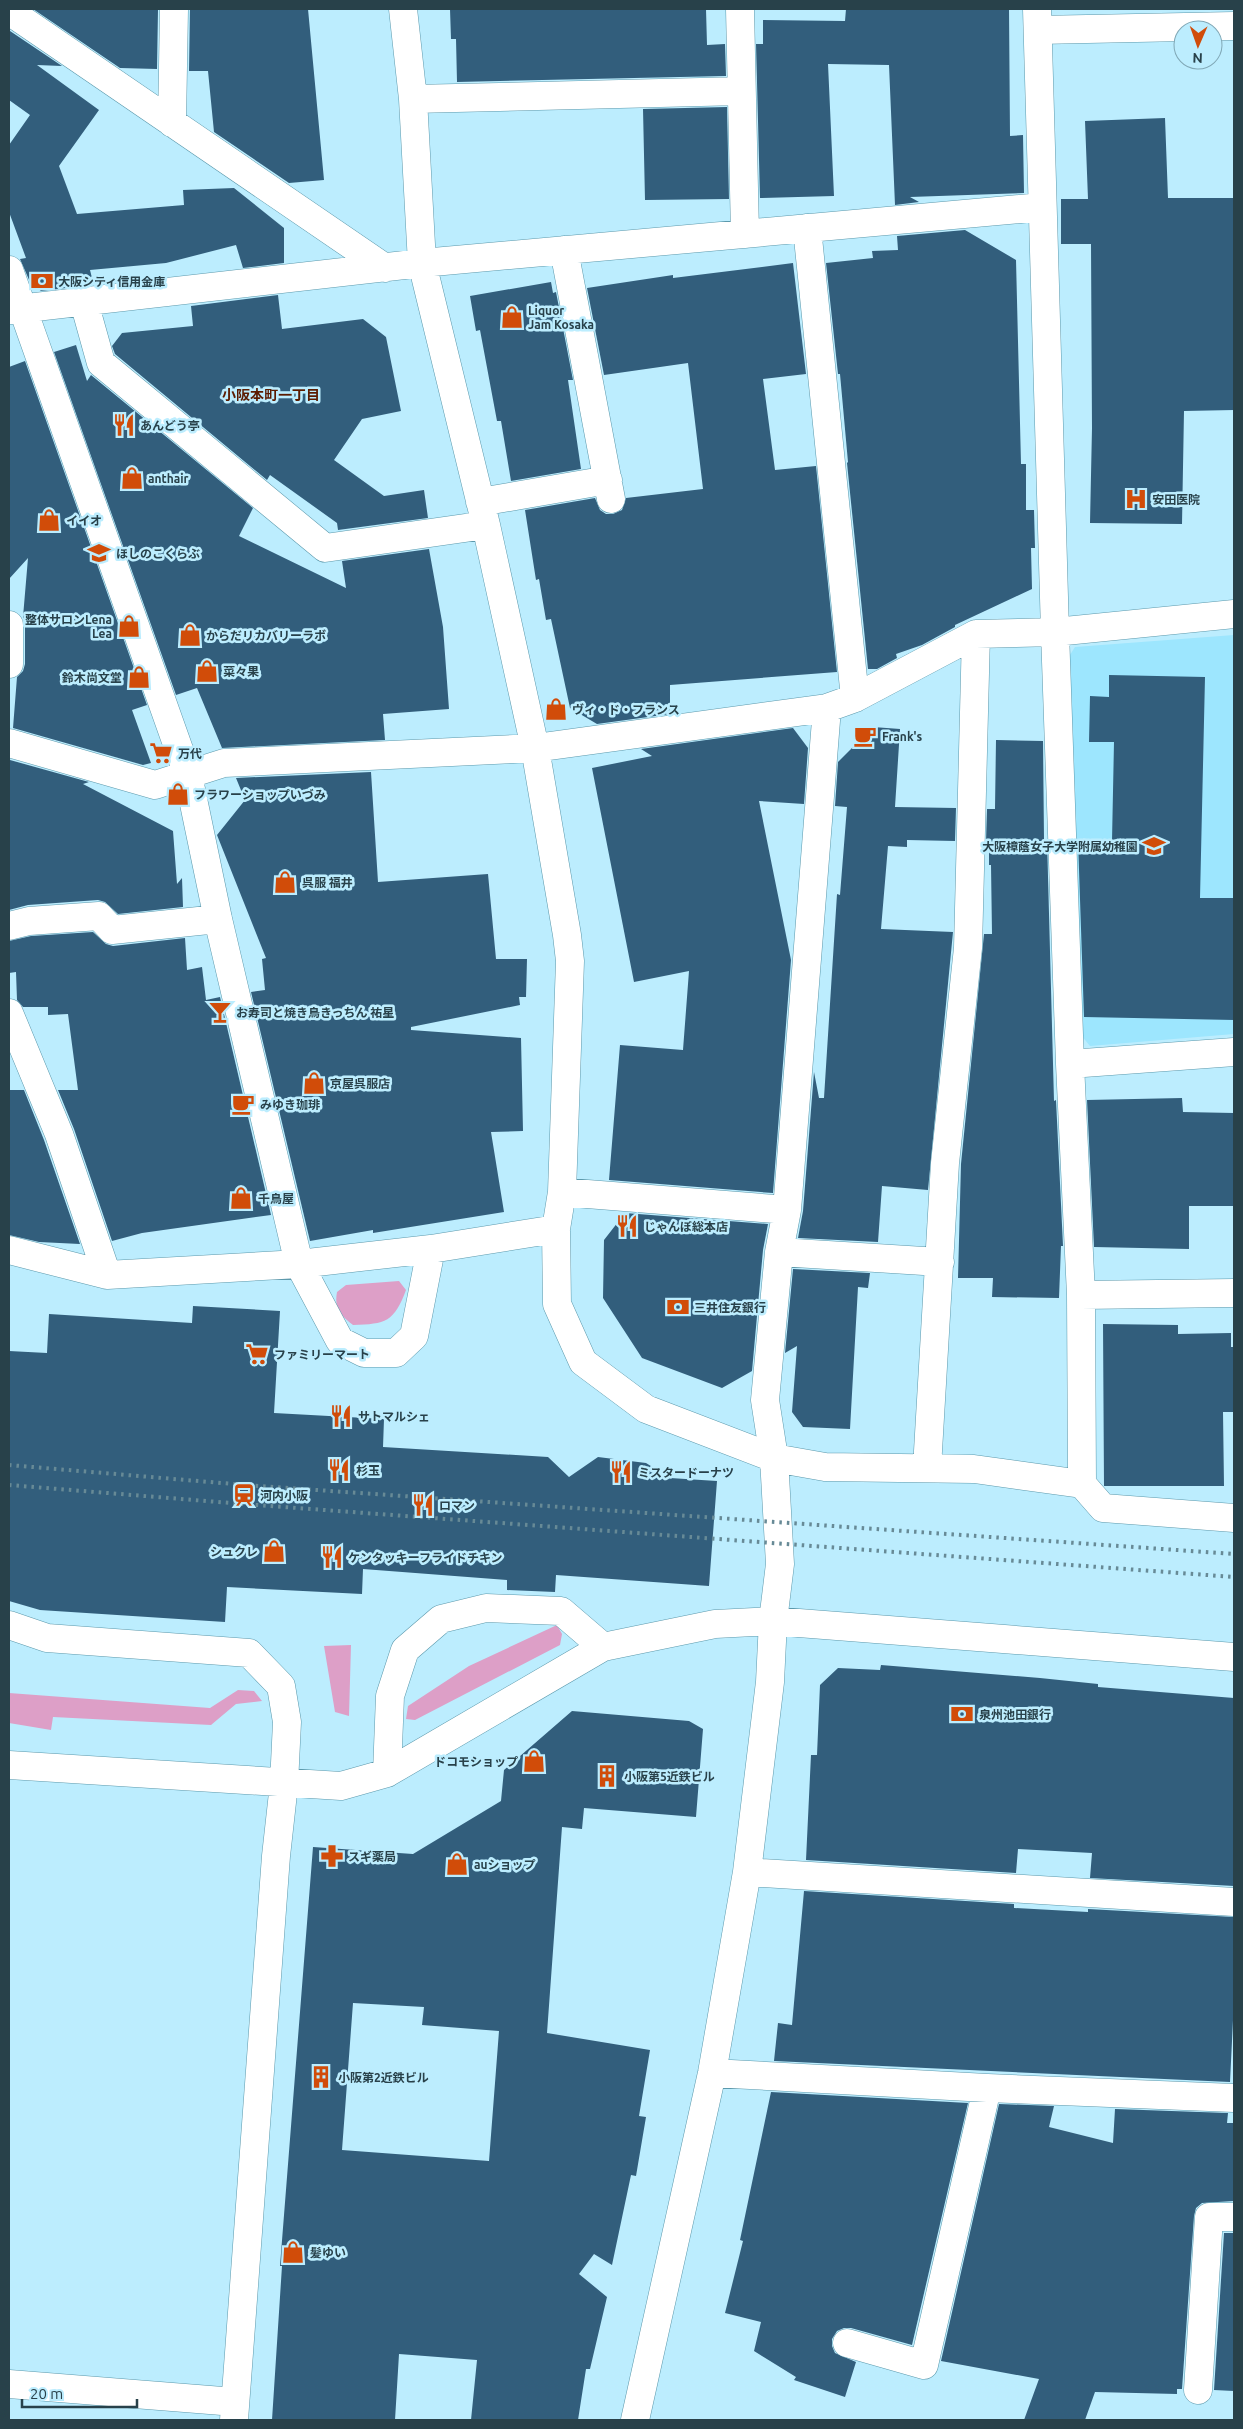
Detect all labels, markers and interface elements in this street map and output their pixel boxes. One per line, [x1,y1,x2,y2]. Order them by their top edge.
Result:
north arrow [1173,20,1223,70]
text: N [1192,50,1203,66]
bank icon: 大阪シティ信用金庫 [29,268,55,294]
place label: 大阪シティ信用金庫 [58,275,165,288]
shop icon: Liquor Jam Kosaka [499,304,525,330]
place label: Liquor Jam Kosaka [528,304,594,331]
district label: 小阪本町一丁目 [222,387,320,403]
restaurant icon: あんどう亭 [111,412,137,438]
place label: あんどう亭 [140,419,200,432]
shop icon: anthair [119,465,145,491]
place label: anthair [148,472,189,485]
hospital icon: 安田医院 [1123,486,1149,512]
place label: 安田医院 [1152,493,1200,506]
shop icon: イイオ [36,507,62,533]
place label: イイオ [66,514,102,527]
school or university icon: ほしのこくらぶ [86,540,112,566]
place label: ほしのこくらぶ [116,547,200,560]
place label: 整体サロンLena Lea [25,613,112,640]
shop icon: 整体サロンLena Lea [116,613,142,639]
shop icon: からだリカバリーラボ [177,622,203,648]
place label: からだリカバリーラボ [206,629,326,642]
shop icon: 菜々果 [194,658,220,684]
shop icon: 鈴木尚文堂 [126,664,152,690]
place label: 菜々果 [223,665,259,678]
place label: 鈴木尚文堂 [61,671,122,684]
shop icon: ヴィ・ド・フランス [543,696,569,722]
place label: ヴィ・ド・フランス [572,703,680,716]
cafe icon: Frank's [852,723,878,749]
place label: Frank's [882,730,923,743]
supermarket icon: 万代 [148,740,174,766]
place label: 万代 [178,747,202,760]
shop icon: フラワーショップいづみ [165,781,191,807]
place label: フラワーショップいづみ [194,788,326,801]
school or university icon: 大阪樟蔭女子大学附属幼稚園 [1141,833,1167,859]
place label: 大阪樟蔭女子大学附属幼稚園 [982,840,1138,853]
shop icon: 呉服 福井 [272,869,298,895]
place label: 呉服 福井 [302,876,353,889]
bar icon: お寿司と焼き鳥きっちん 祐星 [207,999,233,1025]
place label: お寿司と焼き鳥きっちん 祐星 [236,1006,394,1019]
shop icon: 京屋呉服店 [301,1070,327,1096]
place label: 京屋呉服店 [330,1077,390,1090]
cafe icon: みゆき珈琲 [230,1091,256,1117]
place label: みゆき珈琲 [260,1098,320,1111]
shop icon: 千鳥屋 [228,1185,254,1211]
place label: 千鳥屋 [258,1192,294,1205]
restaurant icon: じゃんぼ総本店 [614,1213,640,1239]
place label: じゃんぼ総本店 [644,1220,728,1233]
bank icon: 三井住友銀行 [665,1294,691,1320]
place label: 三井住友銀行 [694,1301,766,1314]
supermarket icon: ファミリーマート [244,1341,270,1367]
place label: ファミリーマート [274,1348,370,1361]
restaurant icon: サトマルシェ [328,1403,354,1429]
place label: サトマルシェ [358,1410,430,1423]
restaurant icon: 杉玉 [326,1457,352,1483]
restaurant icon: ミスタードーナツ [608,1459,634,1485]
place label: 杉玉 [356,1464,380,1477]
place label: ミスタードーナツ [638,1466,734,1479]
station icon: 河内小阪 [231,1482,257,1508]
place label: 河内小阪 [260,1489,308,1502]
restaurant icon: ロマン [410,1492,436,1518]
place label: ロマン [439,1499,475,1512]
shop icon: シュクレ [261,1538,287,1564]
restaurant icon: ケンタッキーフライドチキン [319,1544,345,1570]
place label: シュクレ [210,1545,258,1558]
place label: ケンタッキーフライドチキン [348,1551,503,1564]
bank icon: 泉州池田銀行 [949,1701,975,1727]
place label: 泉州池田銀行 [979,1708,1051,1721]
shop icon: ドコモショップ [521,1748,547,1774]
place label: ドコモショップ [434,1755,518,1768]
building icon: 小阪第5近鉄ビル [594,1763,620,1789]
place label: 小阪第5近鉄ビル [624,1770,715,1783]
pharmacy icon: スギ薬局 [319,1843,345,1869]
place label: スギ薬局 [348,1850,396,1863]
shop icon: auショップ [444,1851,470,1877]
place label: auショップ [474,1858,536,1871]
building icon: 小阪第2近鉄ビル [308,2064,334,2090]
place label: 小阪第2近鉄ビル [338,2071,429,2084]
shop icon: 髪ゆい [280,2239,306,2265]
place label: 髪ゆい [310,2246,346,2259]
scale bar [22,2376,138,2408]
text: 20 m [30,2385,63,2402]

